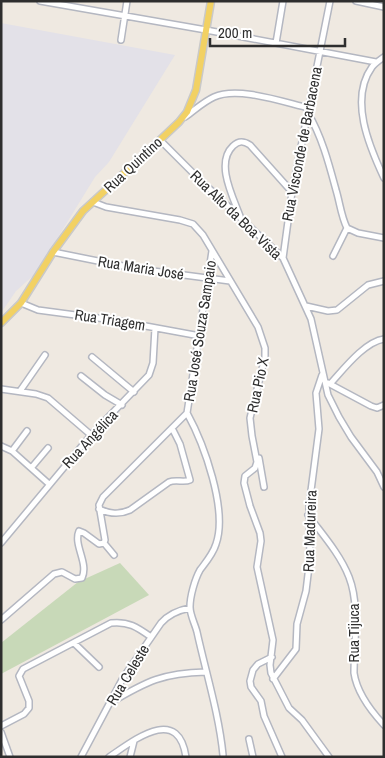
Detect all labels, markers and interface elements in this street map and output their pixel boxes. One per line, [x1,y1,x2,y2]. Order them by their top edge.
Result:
scale bar [210,15,345,47]
text: 200 m [218,22,252,43]
street label: Rua Visconde de Barbacena [276,65,327,223]
street label: Rua Quintino [99,132,167,197]
street label: Rua Alto da Boa Vista [186,165,287,264]
street label: Rua Maria José [97,250,186,285]
street label: Rua José Souza Sampaio [178,259,221,403]
street label: Rua Triagem [73,304,147,335]
street label: Rua Pio X [241,355,274,415]
street label: Rua Angélica [57,405,122,473]
street label: Rua Madureira [298,489,321,572]
street label: Rua Tijuca [343,603,364,663]
street label: Rua Celeste [101,640,154,709]

